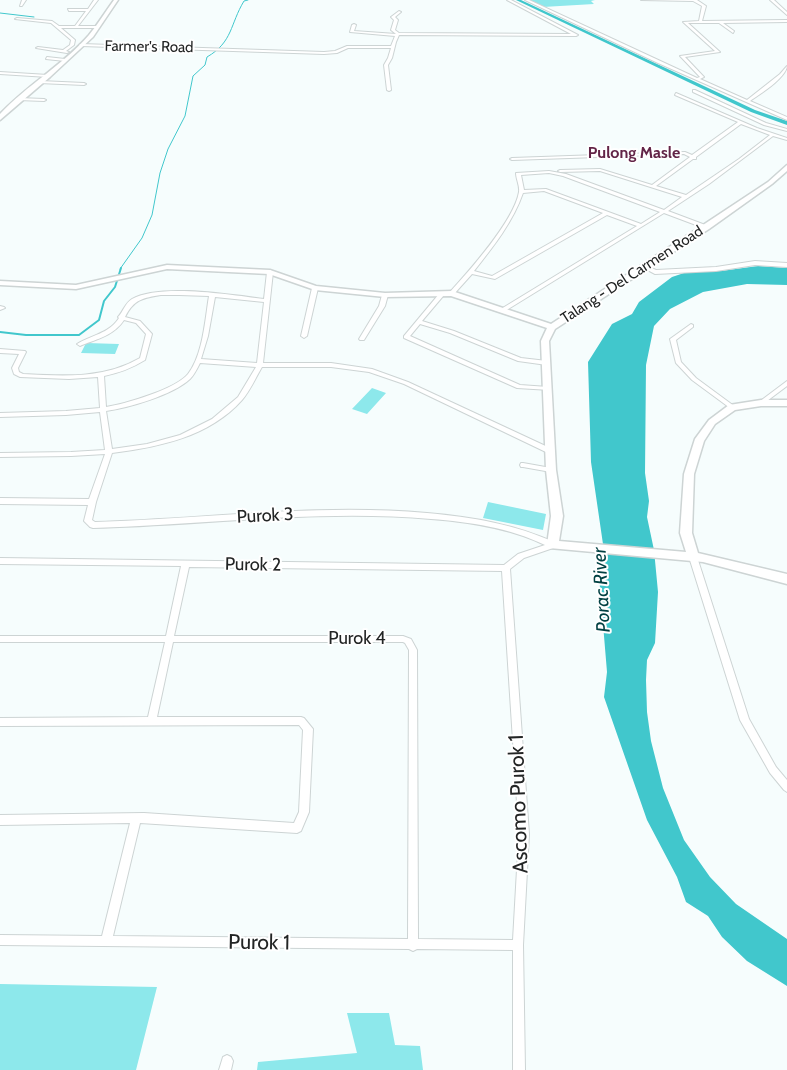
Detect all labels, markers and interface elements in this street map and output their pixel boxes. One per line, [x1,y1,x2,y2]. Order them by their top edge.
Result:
street label: Farmer's Road [104,37,194,57]
district label: Pulong Masle [588,143,680,163]
street label: Talang - Del Carmen Road [558,222,706,328]
street label: Purok 3 [236,504,294,528]
water label: Porac River [588,547,616,633]
street label: Purok 2 [225,554,281,576]
street label: Purok 4 [328,628,386,650]
street label: Ascomo Purok 1 [504,734,534,874]
street label: Purok 1 [228,930,290,956]

